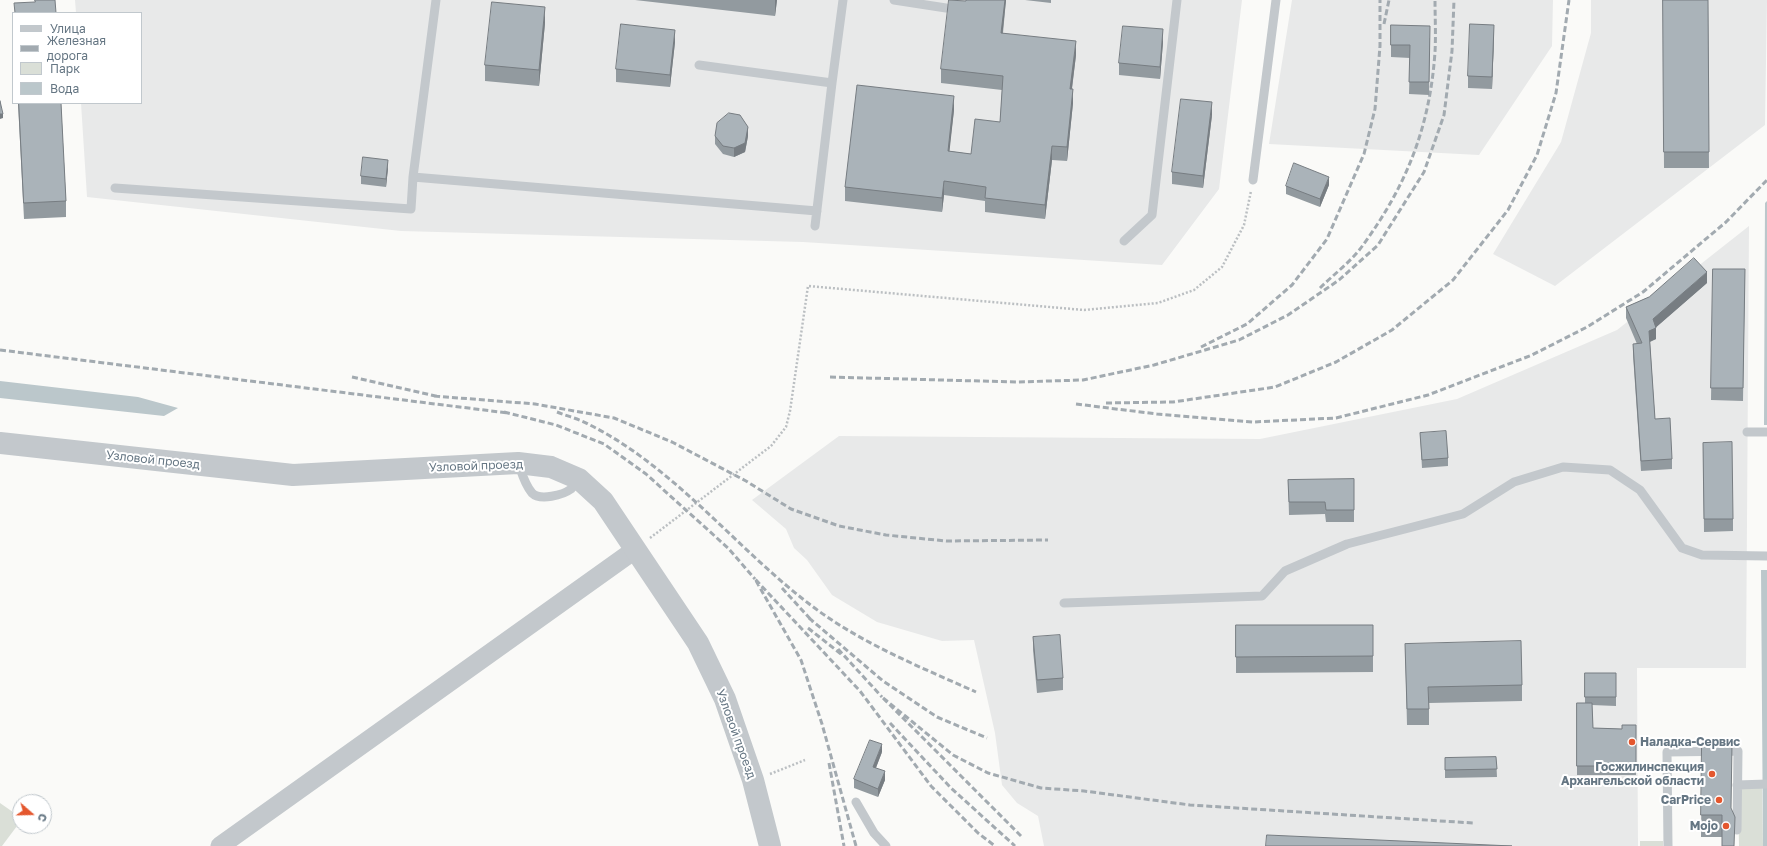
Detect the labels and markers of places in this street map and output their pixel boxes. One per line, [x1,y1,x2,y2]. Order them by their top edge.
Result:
place label: Наладка-Сервис [1640,735,1740,749]
marker: Наладка-Сервис [1627,737,1637,747]
place label: Госжилинспекция Архангельской области [1561,760,1704,788]
marker: Госжилинспекция Архангельской области [1707,769,1717,779]
place label: CarPrice [1661,793,1711,807]
marker: CarPrice [1714,795,1724,805]
place label: Mojo [1690,819,1718,833]
marker: Mojo [1721,821,1731,831]

